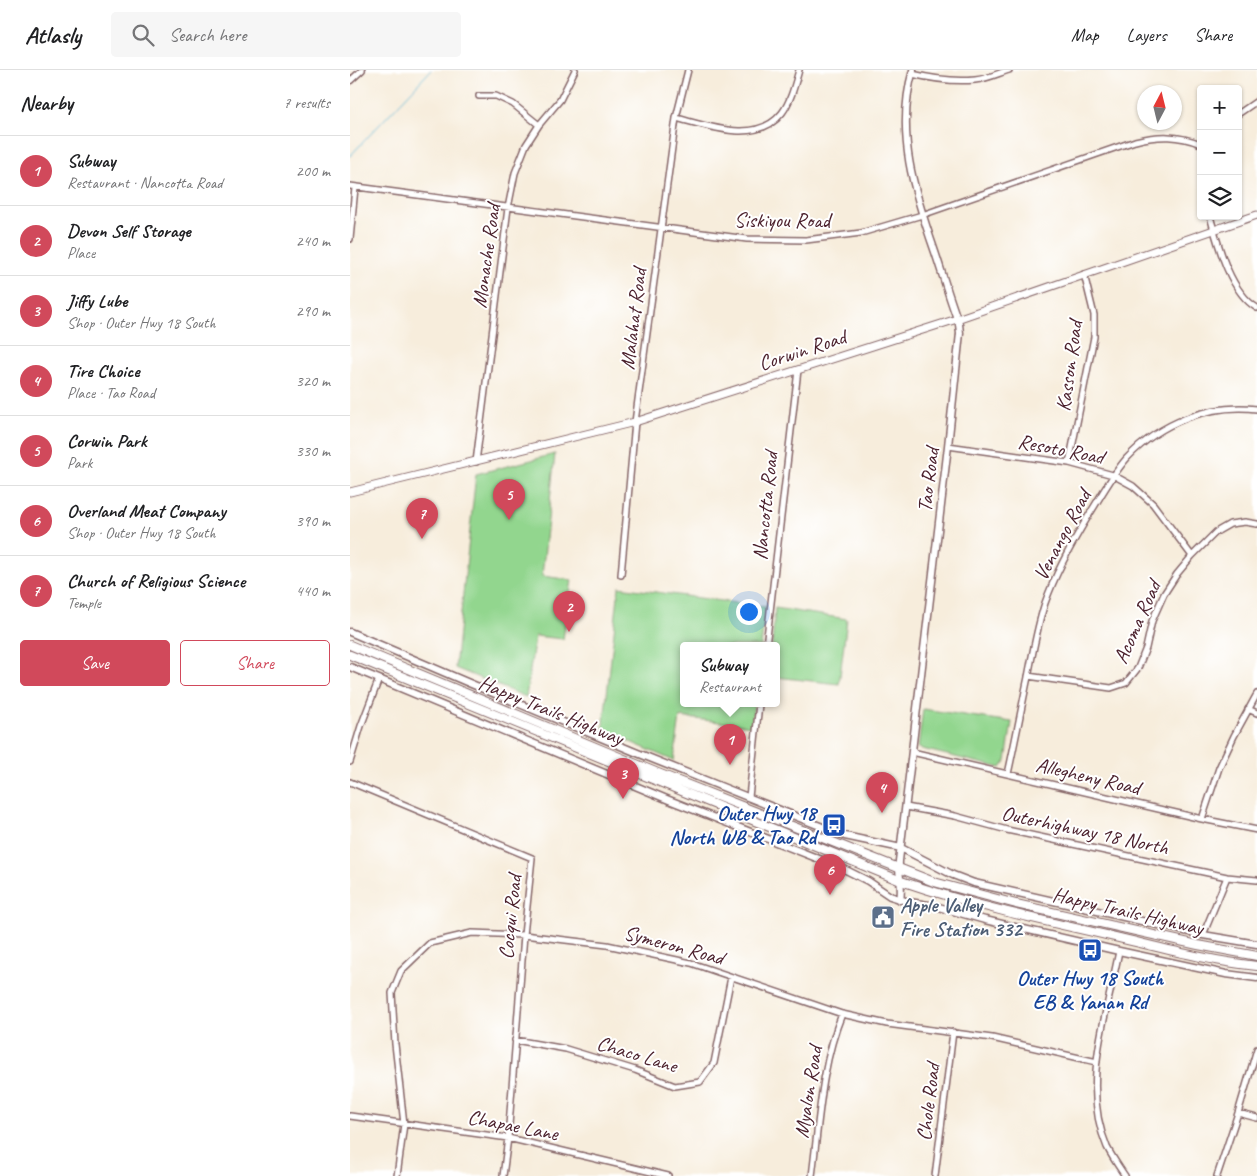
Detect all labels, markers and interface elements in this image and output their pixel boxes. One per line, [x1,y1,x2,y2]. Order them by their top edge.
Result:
search box [111,12,461,57]
text: Atlasly [25,20,81,50]
icon: search [129,21,157,49]
text: Search here [169,23,246,47]
text: Map [1071,24,1099,46]
text: Layers [1127,24,1166,46]
text: Share [1194,24,1232,46]
north arrow [1137,85,1182,130]
map controls [1197,85,1242,220]
button: + [1197,85,1242,130]
text: Nearby [20,90,73,116]
text: 7 results [283,93,330,113]
button: − [1197,130,1242,175]
text: Subway [67,149,115,173]
text: 1 [32,161,40,181]
text: 200 m [296,161,330,181]
text: Restaurant · Nancotta Road [67,173,223,193]
button: layers [1197,175,1242,220]
street label: Monache Road [466,199,507,309]
street label: Siskiyou Road [734,207,834,233]
text: Devon Self Storage [67,219,191,243]
text: 2 [32,231,40,251]
text: 240 m [296,231,330,251]
text: Place [67,243,95,263]
street label: Malahat Road [614,263,653,371]
text: Jiffy Lube [67,289,127,313]
text: 3 [32,301,40,321]
text: 290 m [296,301,330,321]
text: Shop · Outer Hwy 18 South [67,313,216,333]
street label: Kasson Road [1050,315,1089,413]
street label: Corwin Road [755,323,852,376]
text: Tire Choice [67,359,140,383]
text: 4 [32,371,40,391]
text: 320 m [296,371,330,391]
text: Place · Tao Road [67,383,155,403]
street label: Resoto Road [1016,428,1109,471]
text: Corwin Park [67,429,147,453]
text: 5 [33,441,39,461]
text: 330 m [296,441,330,461]
street label: Tao Road [911,443,945,514]
street label: Nancotta Road [746,447,784,561]
text: Park [67,453,92,473]
pin: 5 [493,479,525,520]
street label: Venango Road [1027,482,1098,585]
pin: 7 [406,498,438,539]
text: Overland Meat Company [67,499,226,523]
text: 6 [32,511,40,531]
text: 390 m [296,511,330,531]
text: Shop · Outer Hwy 18 South [67,523,216,543]
text: Church of Religious Science [67,569,245,593]
street label: Acoma Road [1107,574,1168,667]
text: 7 [32,581,40,601]
text: 440 m [296,581,330,601]
pin: 2 [553,591,585,632]
text: Temple [67,593,101,613]
your location [736,599,762,625]
button: Save [20,640,170,686]
button: Share [180,640,330,686]
popup [680,642,780,707]
text: Subway [699,653,747,677]
street label: Happy Trails Highway [475,669,629,752]
text: Restaurant [699,677,761,697]
pin: 1 [714,724,746,765]
street label: Allegheny Road [1033,751,1146,801]
pin: 3 [607,758,639,799]
pin: 4 [866,772,898,813]
place label: Outer Hwy 18 North WB & Tao Rd [670,800,820,850]
street label: Outerhighway 18 North [999,800,1171,860]
bus stop icon: Outer Hwy 18 North WB & Tao Rd [821,812,847,838]
pin: 6 [814,854,846,895]
street label: Cocqui Road [493,870,528,960]
street label: Happy Trails Highway [1050,881,1208,941]
place label: Apple Valley Fire Station 332 [900,892,1024,942]
public building icon: Apple Valley Fire Station 332 [870,904,896,930]
street label: Symeron Road [621,919,730,972]
bus stop icon: Outer Hwy 18 South EB & Yanan Rd [1077,937,1103,963]
place label: Outer Hwy 18 South EB & Yanan Rd [1017,965,1164,1015]
street label: Chaco Lane [594,1030,682,1079]
street label: Myalon Road [788,1041,829,1140]
street label: Chole Road [910,1059,946,1142]
street label: Chapae Lane [466,1104,562,1147]

